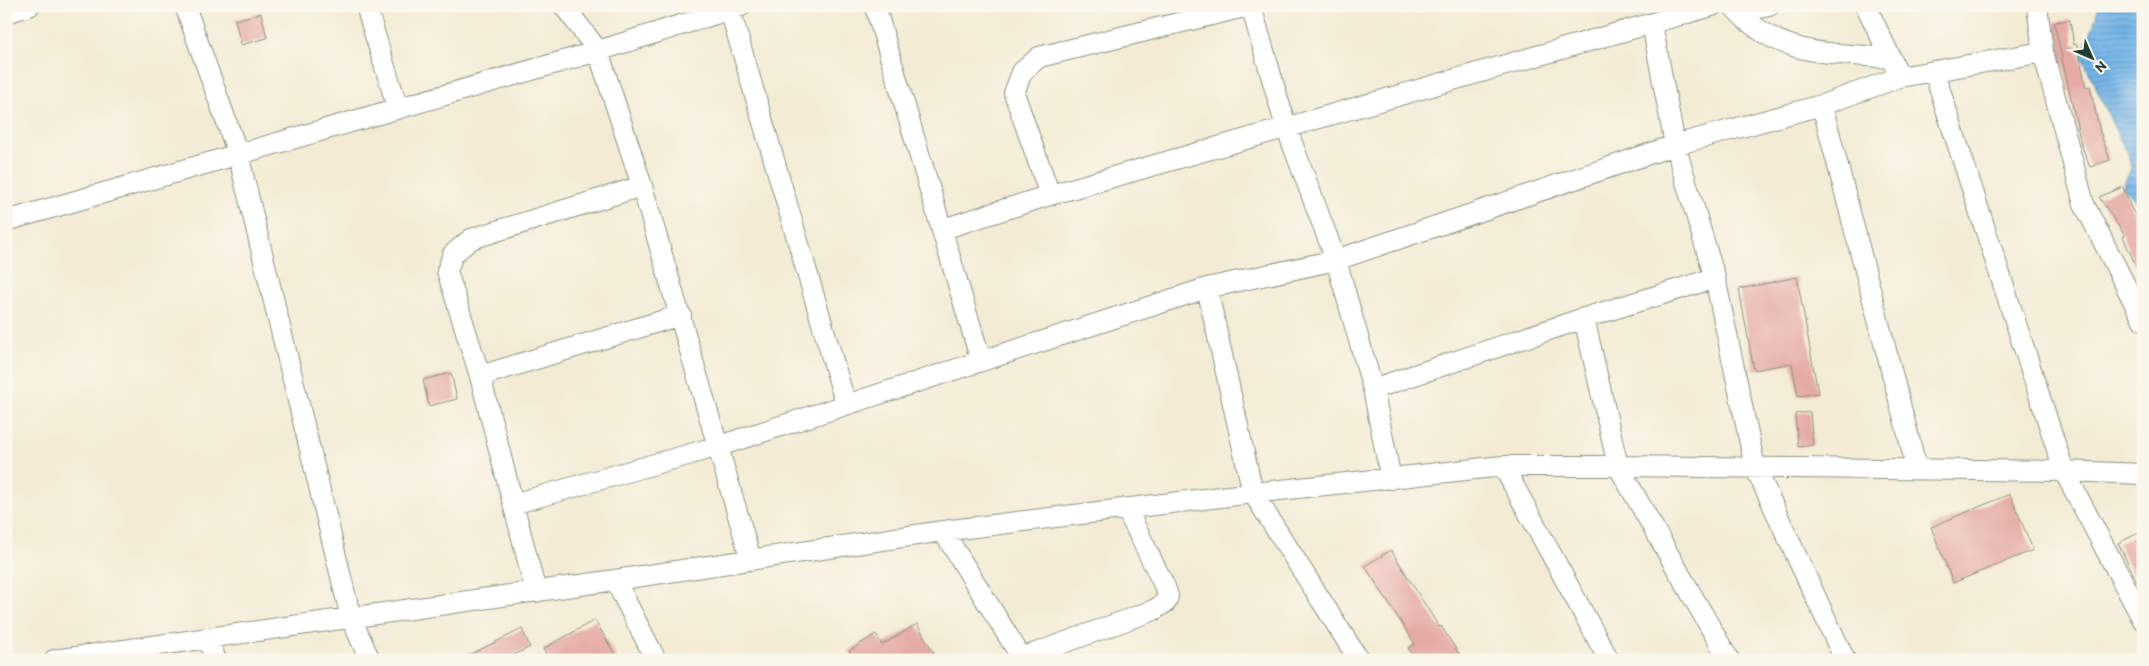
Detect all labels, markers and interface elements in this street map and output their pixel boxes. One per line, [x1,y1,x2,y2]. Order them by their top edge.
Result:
north arrow [2066,32,2116,82]
text: N [2091,57,2110,76]

